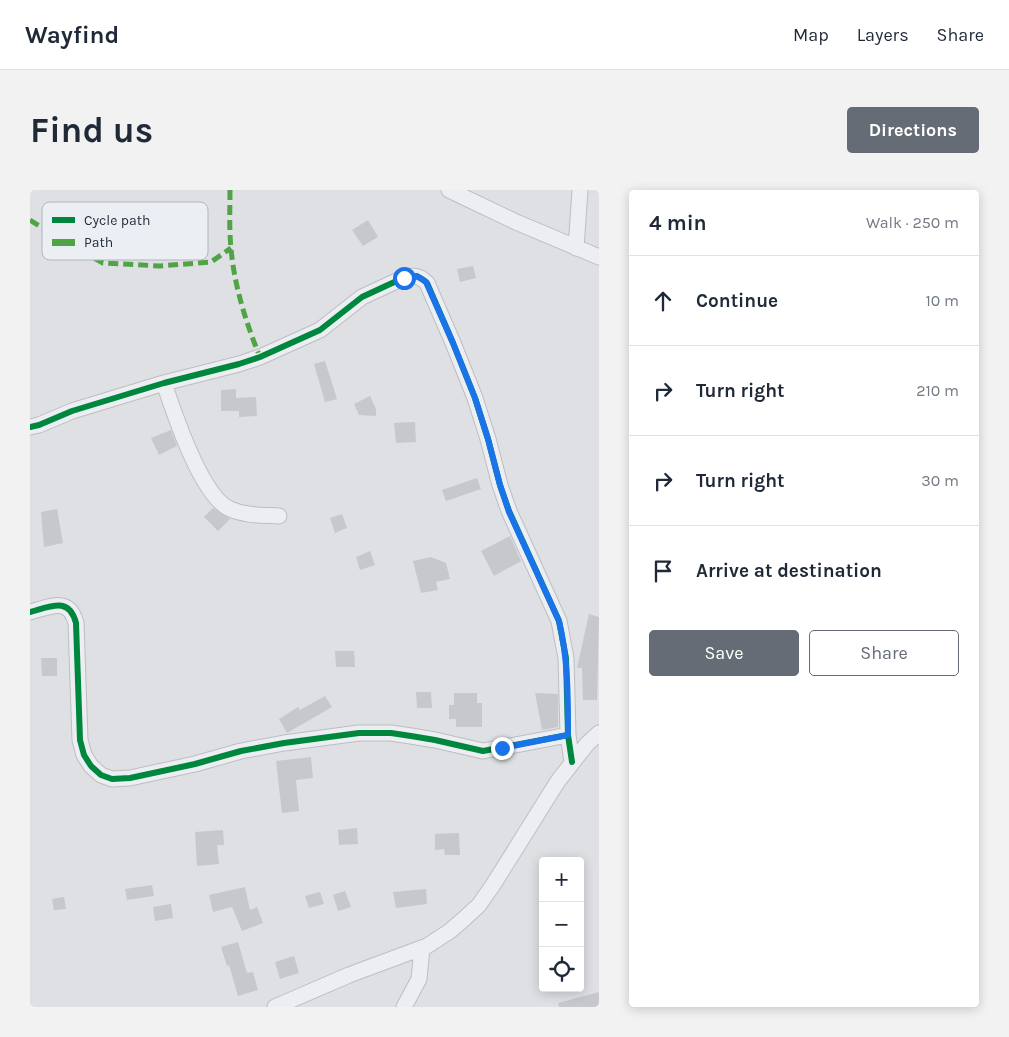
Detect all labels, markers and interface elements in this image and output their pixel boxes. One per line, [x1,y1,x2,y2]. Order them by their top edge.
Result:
text: Wayfind [25,21,119,49]
text: Map [793,24,829,46]
text: Layers [857,24,909,46]
text: Share [937,24,984,46]
button: Directions [847,107,979,153]
text: Find us [30,110,153,151]
legend [42,202,208,260]
text: 4 min [649,211,707,235]
text: Cycle path [84,212,150,229]
text: Walk · 250 m [866,213,959,232]
text: Path [84,234,113,251]
route start [393,267,416,290]
icon: ahead [649,287,677,315]
text: Continue [696,290,778,312]
text: 10 m [925,291,959,310]
icon: right [649,377,677,405]
text: Turn right [696,380,785,402]
text: 210 m [916,381,959,400]
icon: right [649,467,677,495]
text: Turn right [696,470,785,492]
text: 30 m [921,471,959,490]
icon: arrive [649,557,677,585]
text: Arrive at destination [696,560,882,582]
button: Save [649,630,799,676]
button: Share [809,630,959,676]
route end [491,737,514,760]
map controls [539,857,584,992]
button: + [539,857,584,902]
button: − [539,902,584,947]
button: locate [539,947,584,992]

